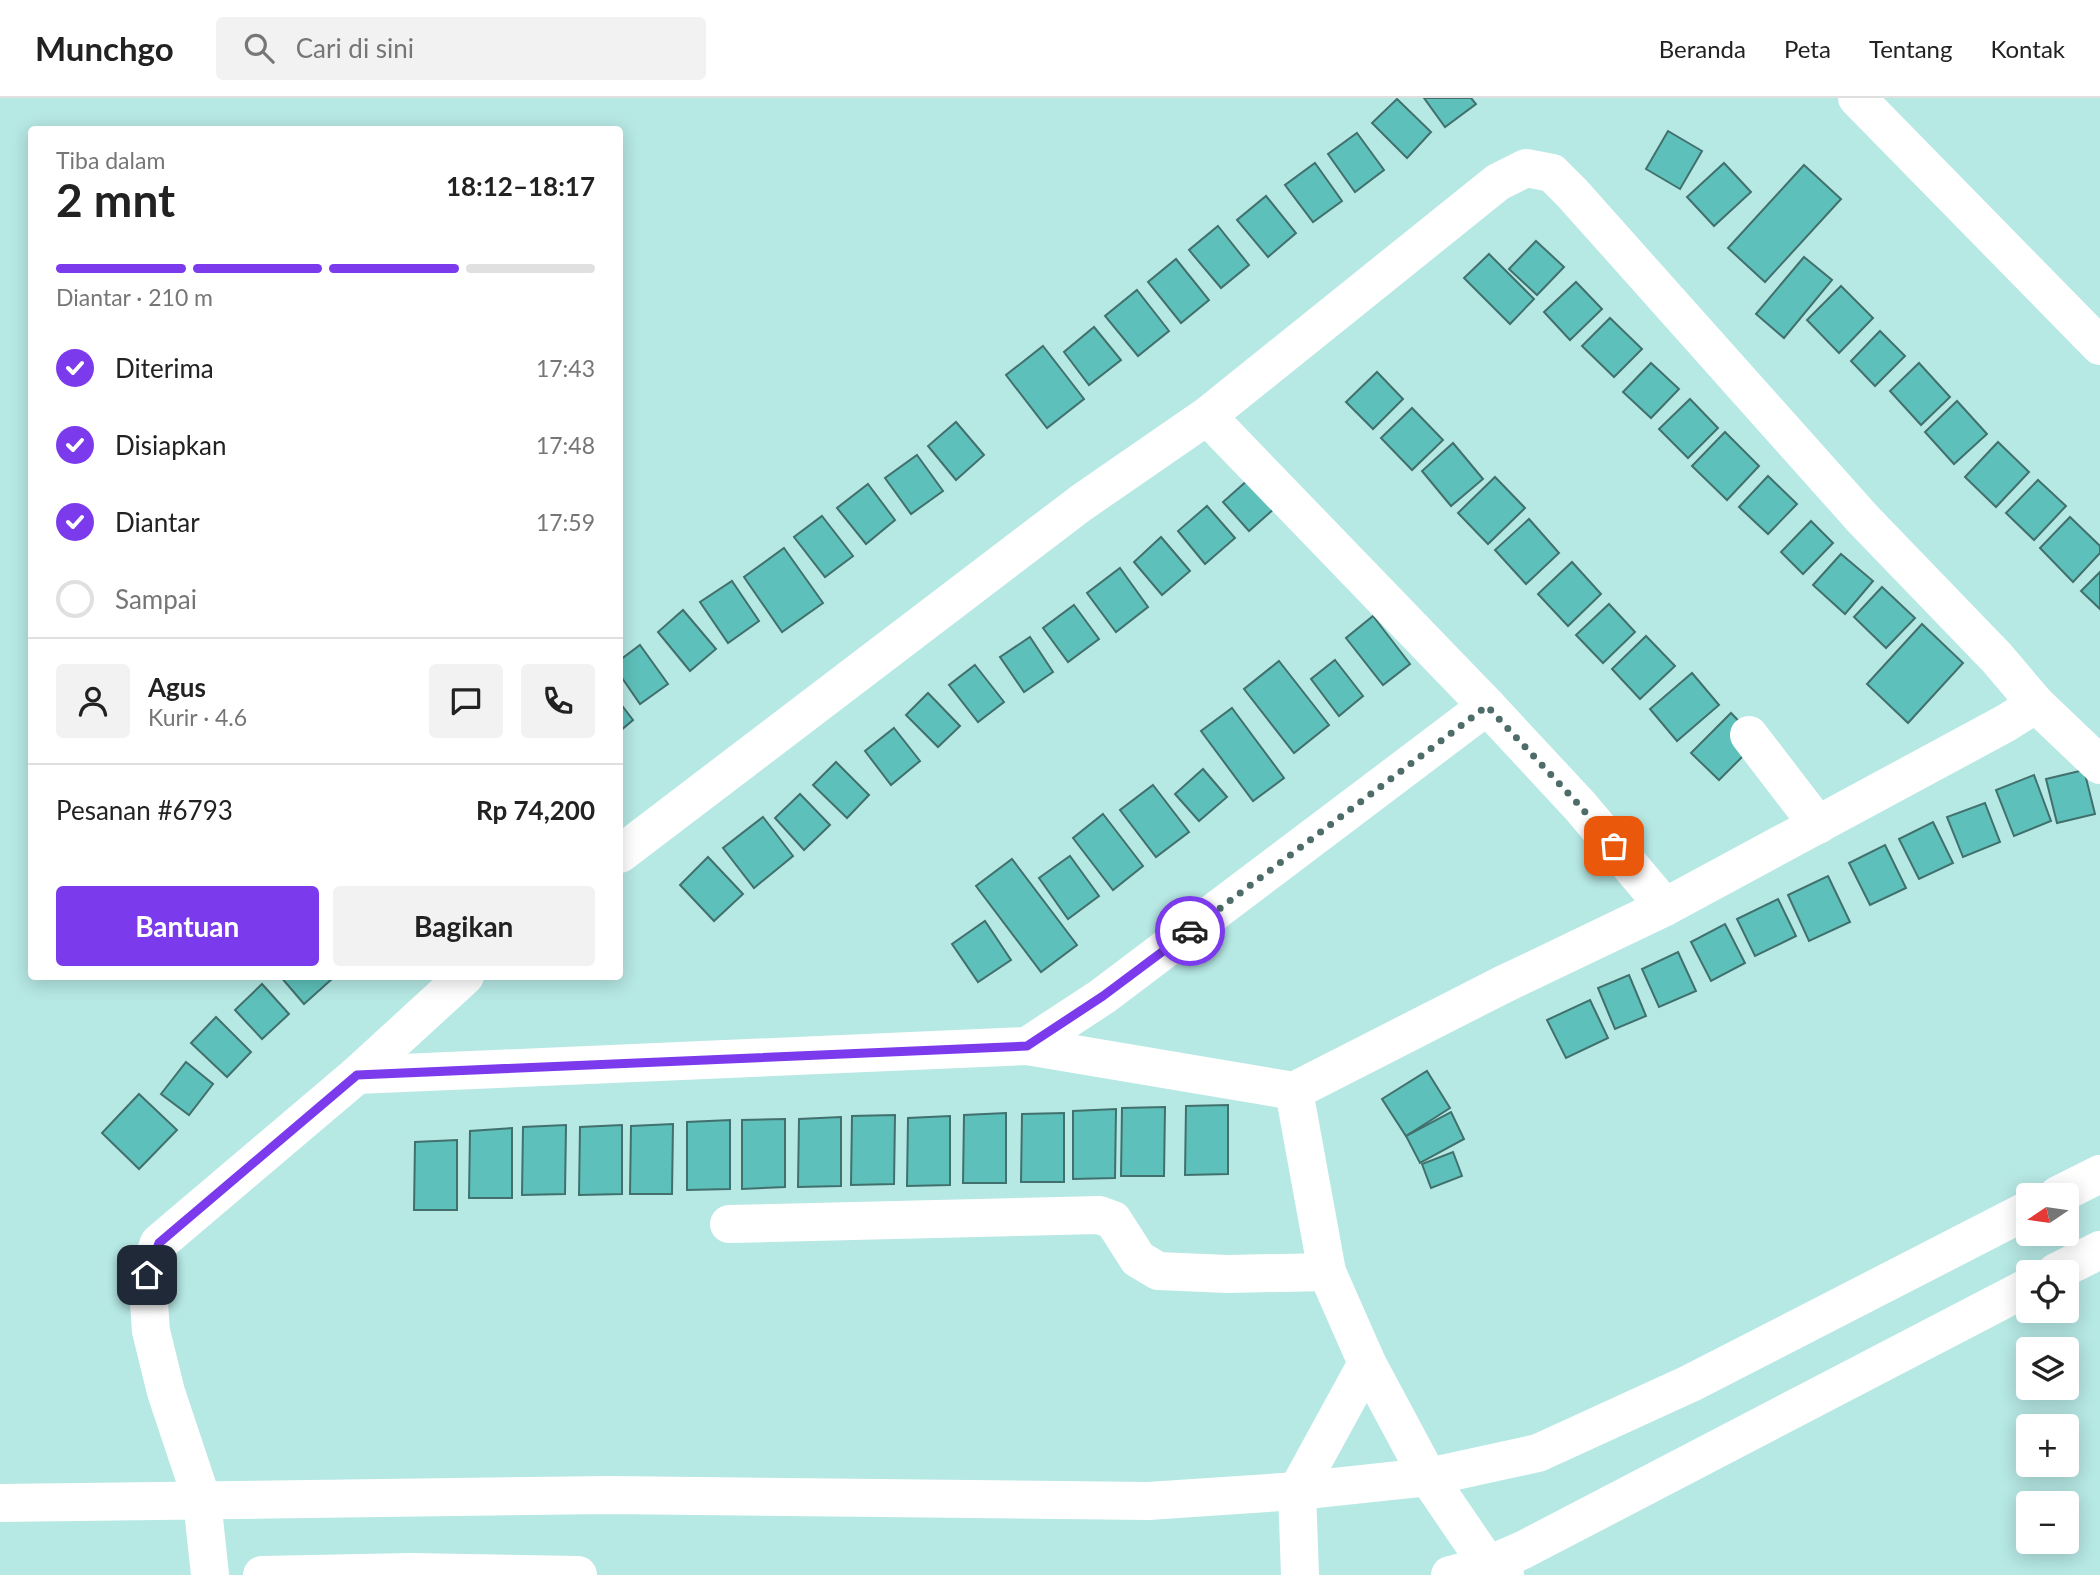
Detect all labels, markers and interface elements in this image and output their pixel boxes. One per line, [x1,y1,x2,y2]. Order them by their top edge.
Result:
search box [216,17,706,80]
text: Munchgo [35,28,174,68]
icon: search [240,29,278,67]
text: Cari di sini [296,32,414,64]
text: Beranda [1659,34,1746,63]
text: Peta [1784,34,1831,63]
text: Tentang [1869,34,1952,63]
text: Kontak [1990,34,2065,63]
text: Tiba dalam [56,146,165,174]
text: 18:12–18:17 [446,170,595,202]
text: 2 mnt [56,172,175,227]
text: Diantar · 210 m [56,283,213,311]
icon: check [56,349,94,387]
text: Diterima [115,352,214,384]
text: 17:43 [536,354,595,382]
icon: check [56,426,94,464]
text: Disiapkan [115,429,226,461]
text: 17:48 [536,431,595,459]
icon: check [56,503,94,541]
text: Diantar [115,506,200,538]
text: 17:59 [536,508,595,536]
text: Sampai [115,583,197,615]
button: person [56,664,130,738]
button: chat [429,664,503,738]
button: phone [521,664,595,738]
text: Agus [148,671,206,703]
text: Kurir · 4.6 [148,703,247,731]
text: Pesanan #6793 [56,794,233,826]
text: Rp 74,200 [476,794,595,826]
pin [1584,816,1644,876]
icon: bag [1595,827,1633,865]
button: Bantuan [56,886,319,966]
button: Bagikan [333,886,595,966]
courier [1155,896,1225,966]
icon: car [1171,912,1209,950]
north arrow [2016,1183,2079,1246]
map controls [2016,1183,2079,1554]
pin [117,1245,177,1305]
icon: home [128,1256,166,1294]
button: locate [2016,1260,2079,1323]
button: layers [2016,1337,2079,1400]
button: + [2016,1414,2079,1477]
button: − [2016,1491,2079,1554]

